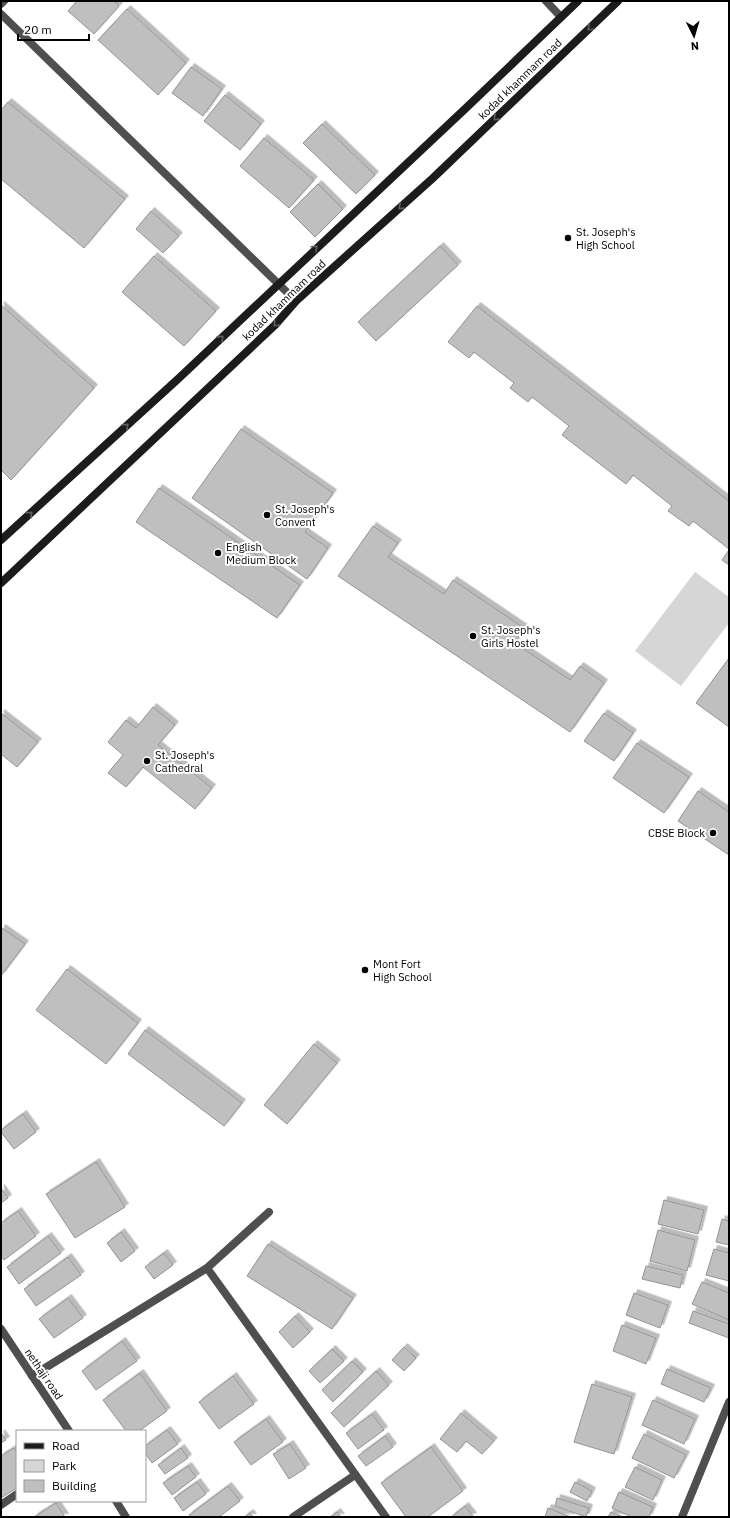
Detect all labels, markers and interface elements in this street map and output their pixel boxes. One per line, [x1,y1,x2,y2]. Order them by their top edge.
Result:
scale bar [18,16,89,42]
north arrow [674,16,714,56]
text: 20 m [24,22,52,37]
one-way arrow [587,23,595,30]
street label: kodad khammam road [475,36,565,122]
text: N [690,39,699,53]
one-way arrow [493,113,501,120]
one-way arrow [398,202,406,209]
place label: St. Joseph's High School [576,225,636,252]
marker: St. Joseph's High School [563,233,573,243]
one-way arrow [311,246,318,253]
street label: kodad khammam road [239,257,329,343]
one-way arrow [273,319,281,327]
one-way arrow [216,335,224,342]
one-way arrow [121,423,129,431]
place label: St. Joseph's Convent [275,502,335,529]
marker: St. Joseph's Convent [262,510,272,520]
one-way arrow [25,511,32,518]
place label: English Medium Block [226,540,296,567]
marker: English Medium Block [213,548,223,558]
place label: St. Joseph's Girls Hostel [481,623,541,650]
marker: St. Joseph's Girls Hostel [468,631,478,641]
place label: St. Joseph's Cathedral [155,748,215,775]
marker: St. Joseph's Cathedral [142,756,152,766]
place label: CBSE Block [648,826,705,840]
marker: CBSE Block [708,828,718,838]
place label: Mont Fort High School [373,957,432,984]
marker: Mont Fort High School [360,965,370,975]
street label: nethaji road [22,1346,66,1402]
legend [16,1430,146,1502]
text: Road [52,1438,80,1453]
text: Park [52,1458,77,1473]
text: Building [52,1478,97,1493]

